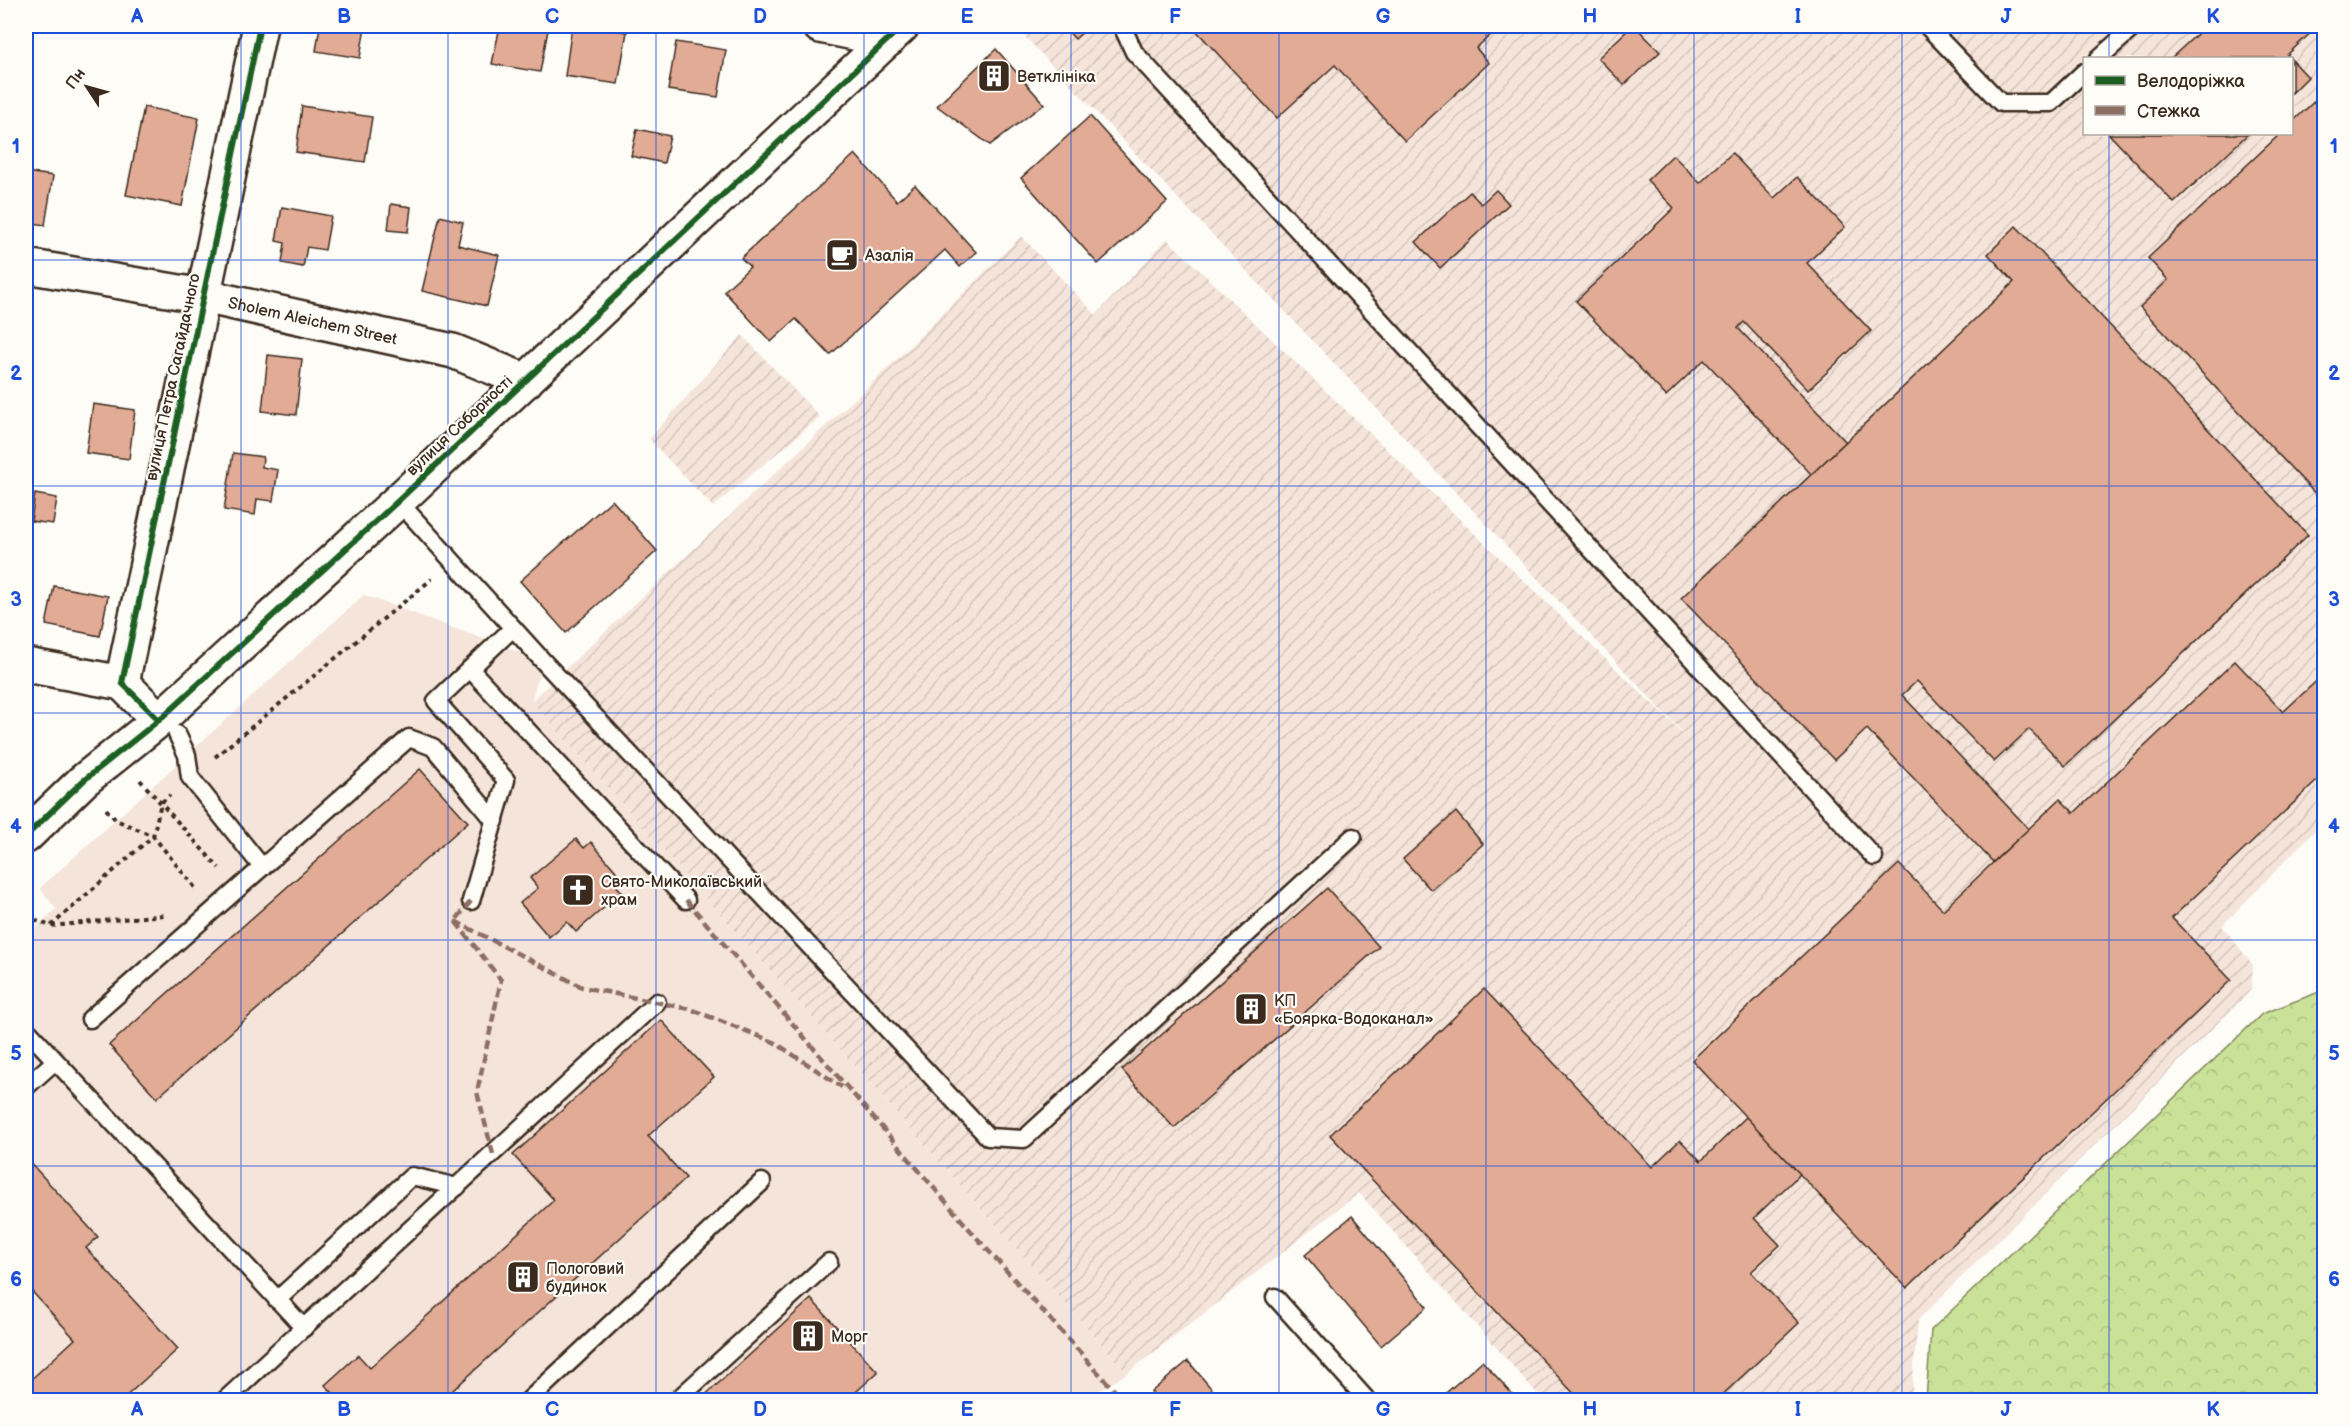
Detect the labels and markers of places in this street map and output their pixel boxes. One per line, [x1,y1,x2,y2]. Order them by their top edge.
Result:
building icon: Ветклініка [976,58,1012,94]
place label: Ветклініка [1017,68,1096,87]
cafe icon: Азалія [824,237,860,273]
place label: Азалія [864,247,914,266]
church icon: Свято-Миколаївський храм [560,872,596,908]
place label: Свято-Миколаївський храм [601,873,762,910]
building icon: КП «Боярка-Водоканал» [1233,991,1269,1027]
place label: КП «Боярка-Водоканал» [1274,992,1434,1029]
building icon: Пологовий будинок [505,1259,541,1295]
place label: Пологовий будинок [546,1260,624,1297]
building icon: Морг [790,1318,826,1354]
place label: Морг [831,1328,868,1347]

